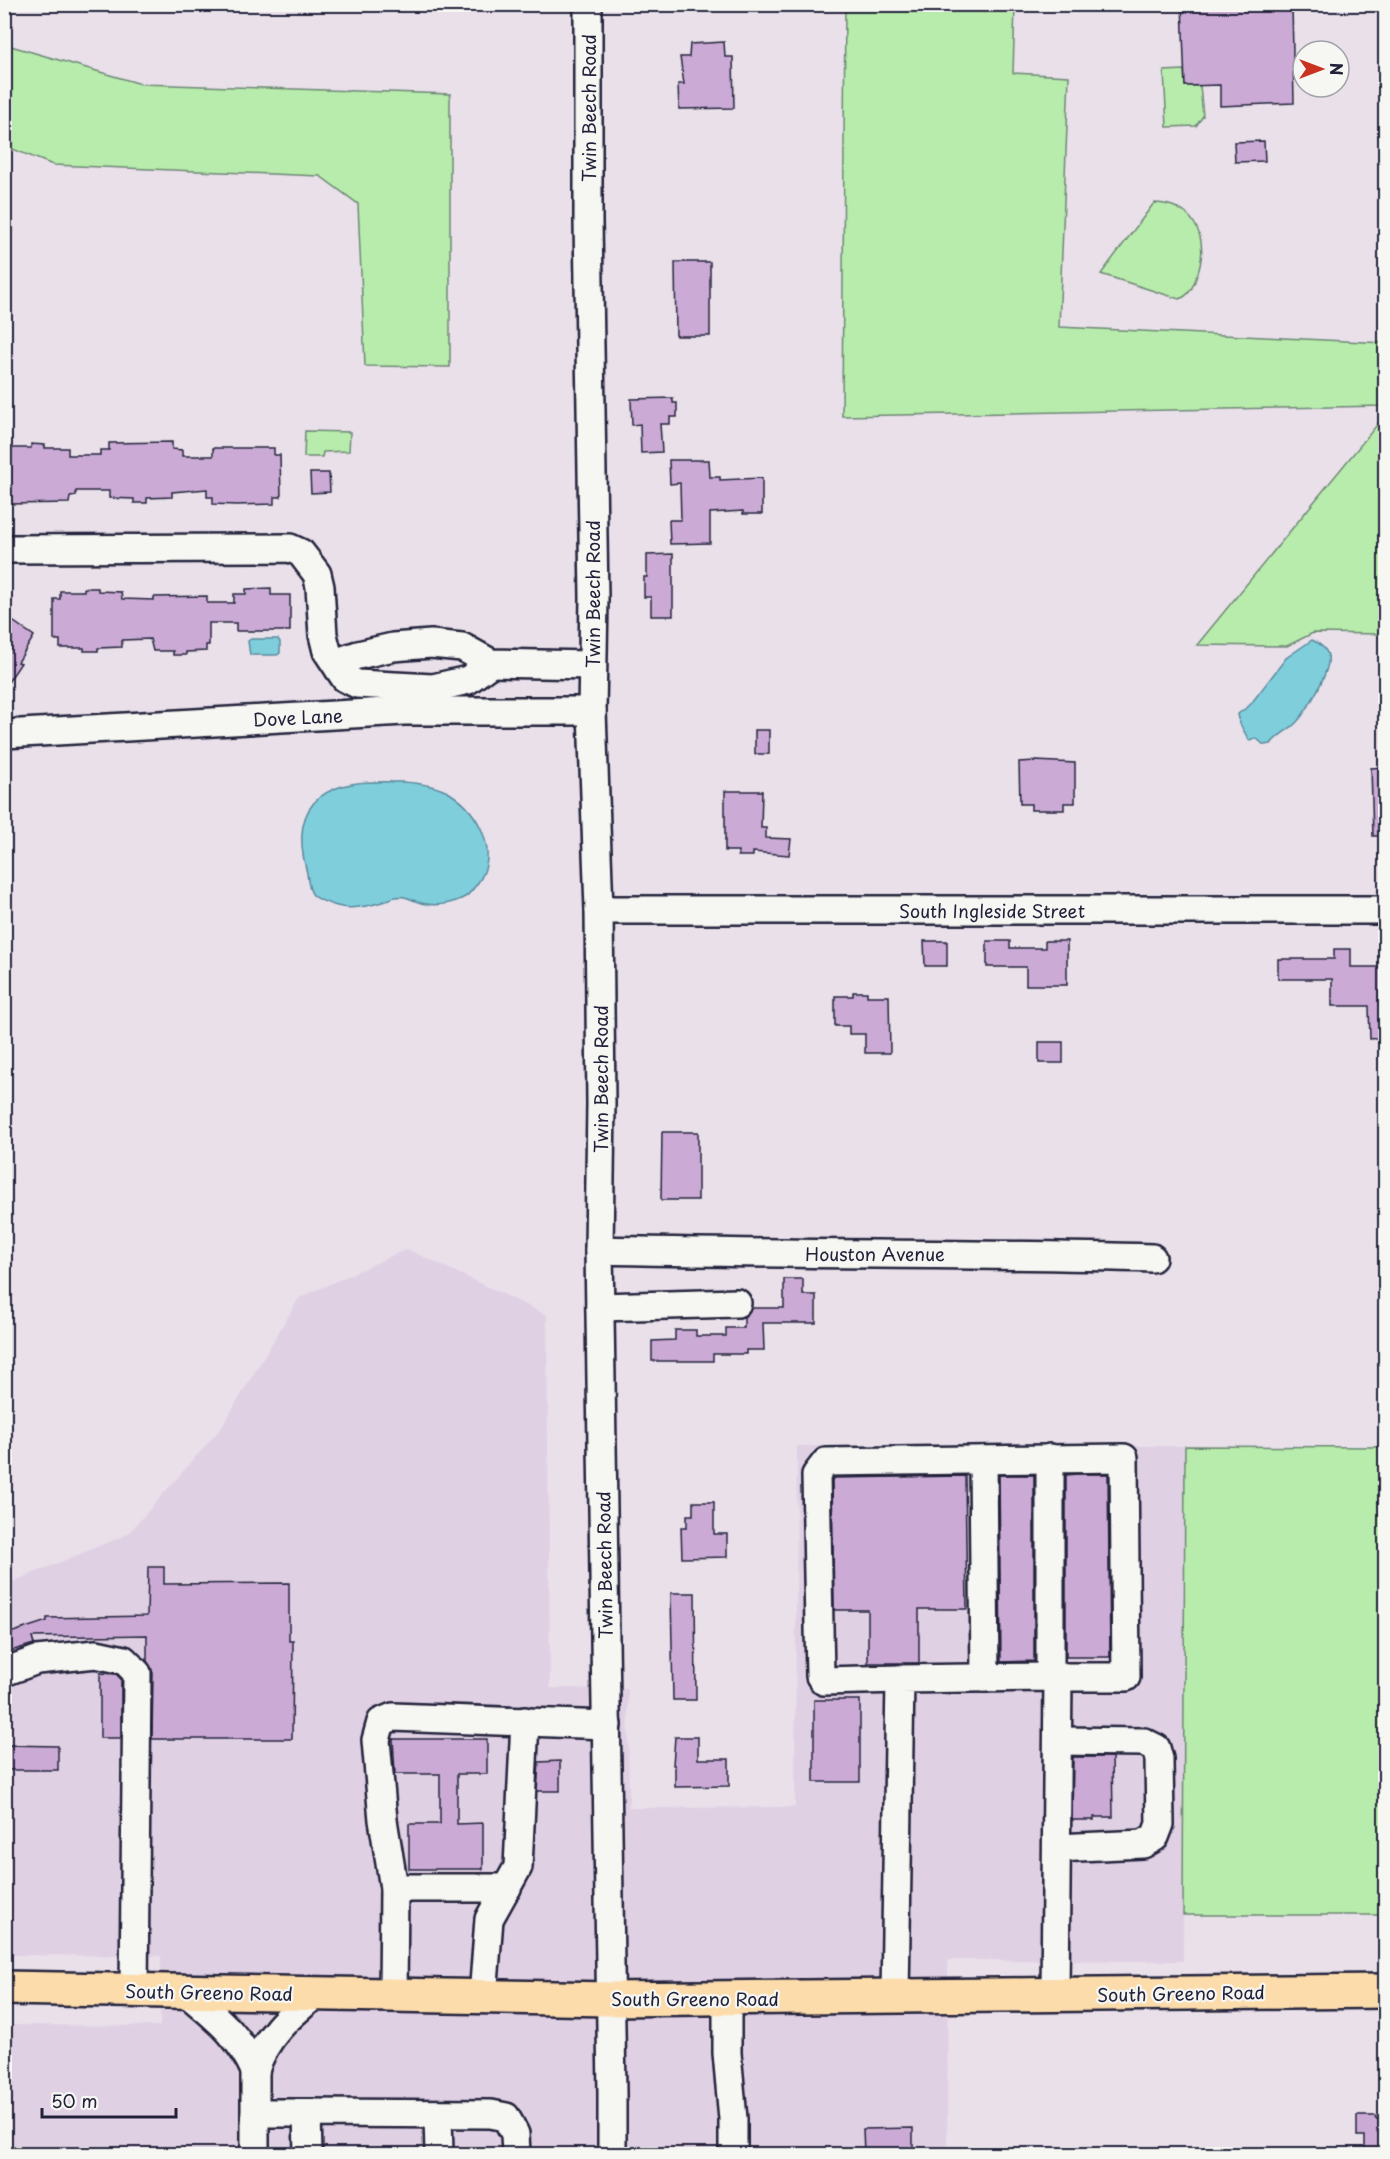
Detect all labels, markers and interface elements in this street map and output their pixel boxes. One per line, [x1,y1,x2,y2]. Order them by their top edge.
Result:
street label: Twin Beech Road [575,34,602,182]
north arrow [1291,39,1351,99]
text: N [1325,63,1349,75]
street label: Twin Beech Road [579,520,606,668]
street label: Dove Lane [252,701,344,733]
street label: South Ingleside Street [899,897,1085,924]
street label: Twin Beech Road [587,1005,614,1153]
street label: Houston Avenue [805,1240,945,1267]
street label: Twin Beech Road [589,1491,619,1639]
street label: South Greeno Road [125,1977,293,2007]
street label: South Greeno Road [1097,1978,1265,2008]
street label: South Greeno Road [611,1985,779,2012]
scale bar [42,2081,176,2119]
text: 50 m [51,2087,98,2114]

